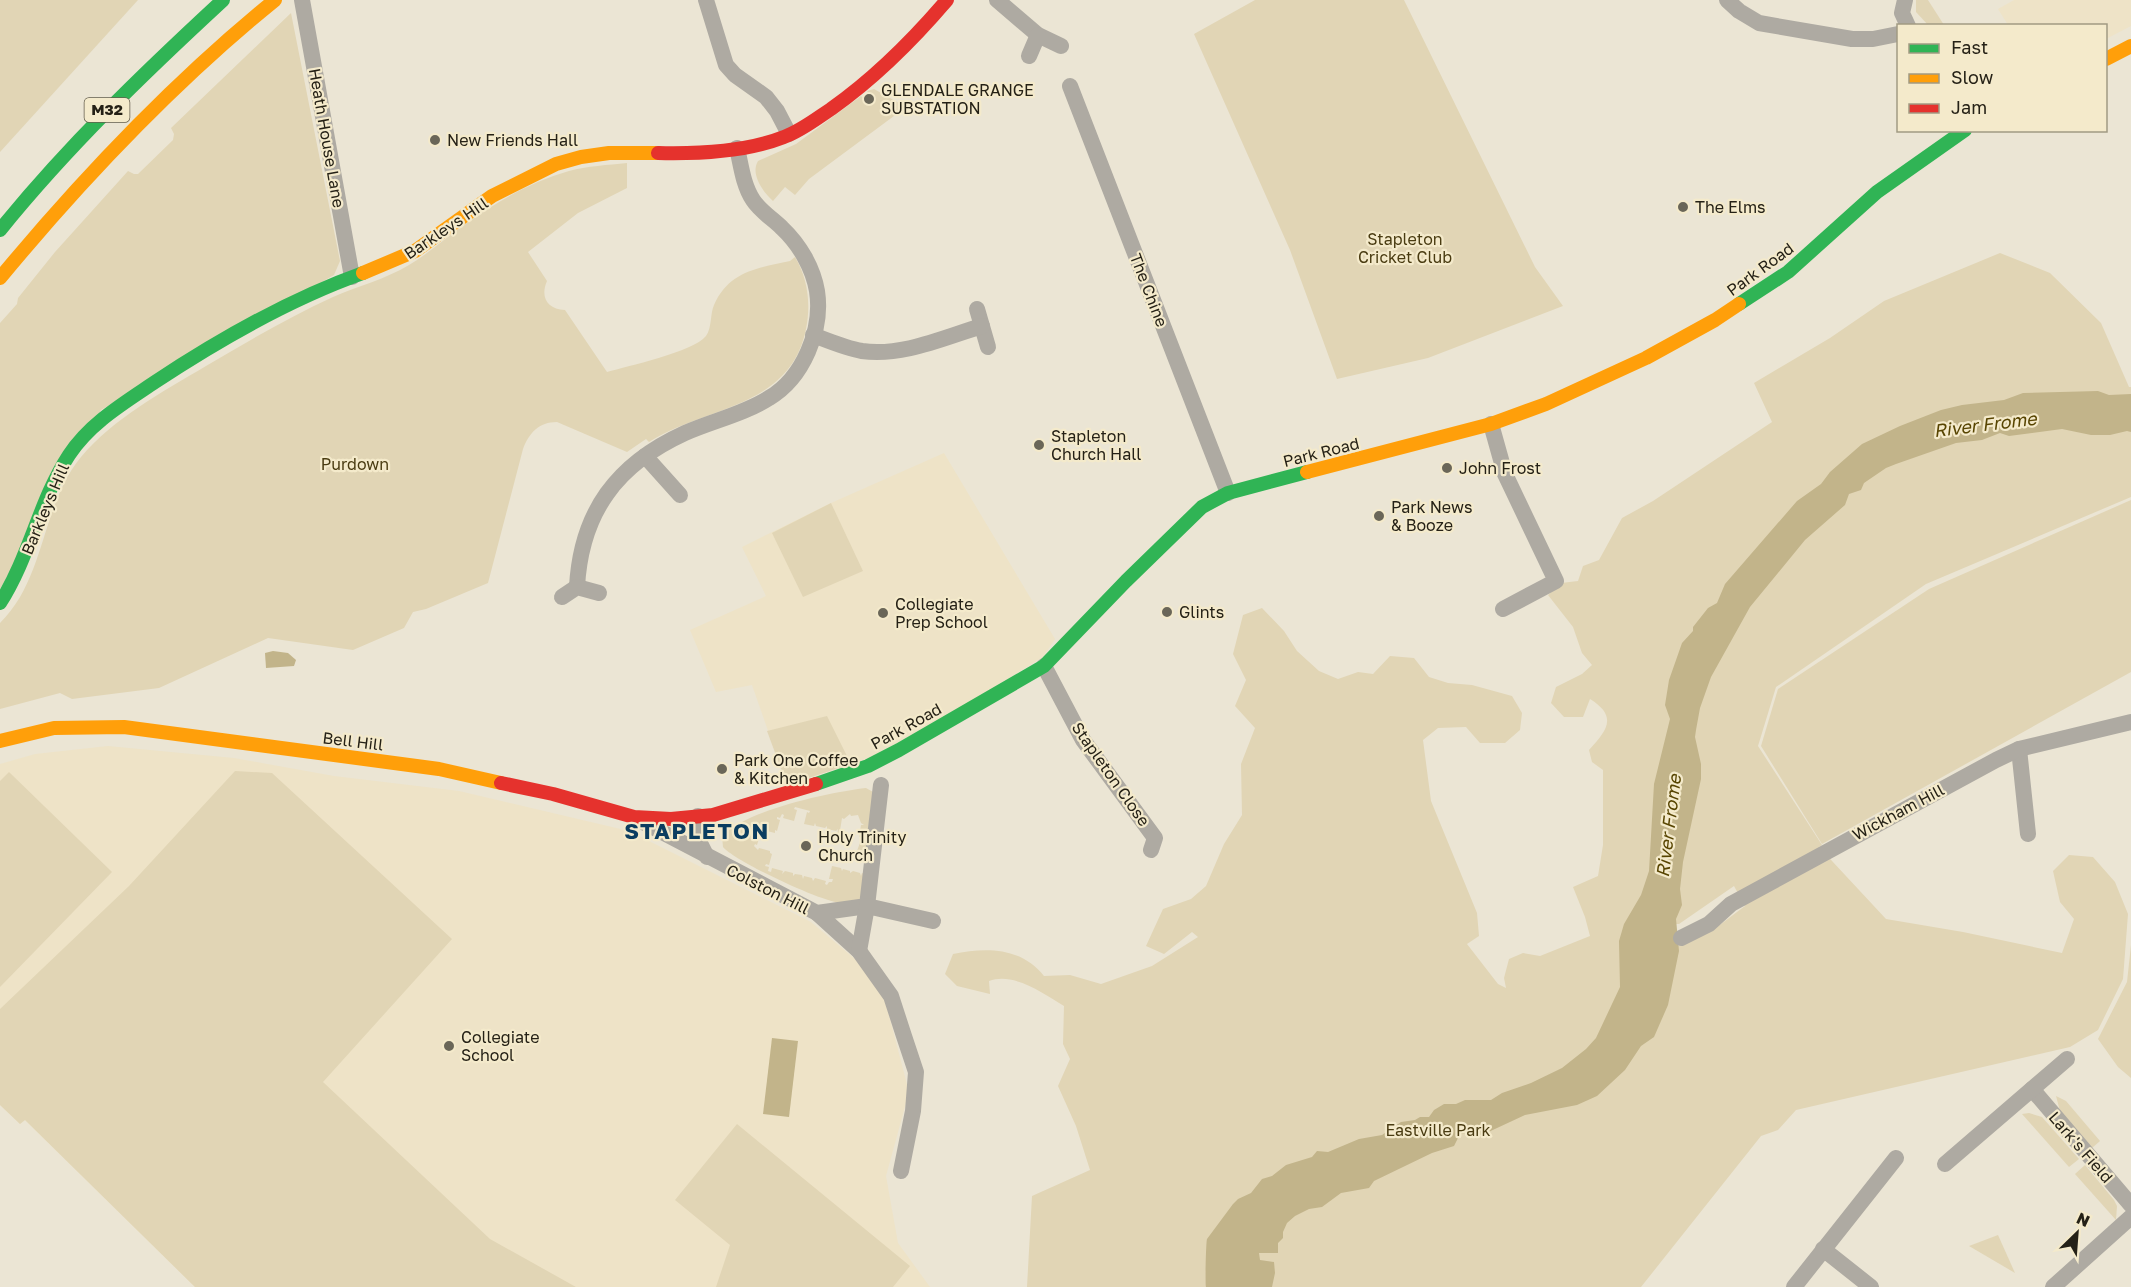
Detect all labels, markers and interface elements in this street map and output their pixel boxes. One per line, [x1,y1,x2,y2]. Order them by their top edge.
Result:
legend [1897,24,2107,132]
text: Fast [1951,36,1988,58]
text: Slow [1951,66,1994,88]
street label: Heath House Lane [305,67,349,209]
place label: GLENDALE GRANGE SUBSTATION [881,80,1034,118]
marker: GLENDALE GRANGE SUBSTATION [862,92,876,106]
text: Jam [1951,96,1987,118]
road number: M32 [84,98,130,122]
place label: New Friends Hall [447,130,578,150]
marker: New Friends Hall [428,133,442,147]
street label: Barkleys Hill [400,193,492,263]
place label: The Elms [1695,197,1766,217]
marker: The Elms [1676,200,1690,214]
park label: Stapleton Cricket Club [1358,229,1452,267]
street label: Park Road [1723,238,1797,300]
street label: The Chine [1126,250,1172,330]
water label: River Frome [1932,407,2039,441]
place label: Stapleton Church Hall [1051,426,1141,464]
street label: Park Road [1281,433,1361,471]
marker: Stapleton Church Hall [1032,438,1046,452]
park label: Purdown [321,454,389,474]
place label: John Frost [1459,458,1541,478]
street label: Barkleys Hill [17,460,73,558]
marker: John Frost [1440,461,1454,475]
place label: Park News & Booze [1391,497,1472,535]
marker: Park News & Booze [1372,509,1386,523]
place label: Collegiate Prep School [895,594,988,632]
place label: Glints [1179,602,1224,622]
marker: Glints [1160,605,1174,619]
marker: Collegiate Prep School [876,606,890,620]
street label: Park Road [867,698,945,754]
street label: Stapleton Close [1068,718,1154,830]
street label: Bell Hill [322,727,384,755]
place label: Park One Coffee & Kitchen [734,750,858,788]
marker: Park One Coffee & Kitchen [715,762,729,776]
water label: River Frome [1651,772,1685,879]
street label: Wickham Hill [1849,779,1947,845]
district label: STAPLETON [624,817,770,844]
place label: Holy Trinity Church [818,827,906,865]
marker: Holy Trinity Church [799,839,813,853]
street label: Colston Hill [723,860,813,918]
place label: Collegiate School [461,1027,540,1065]
marker: Collegiate School [442,1039,456,1053]
street label: Lark's Field [2045,1107,2117,1187]
park label: Eastville Park [1385,1120,1491,1140]
north arrow [2047,1203,2107,1263]
text: N [2074,1208,2093,1231]

